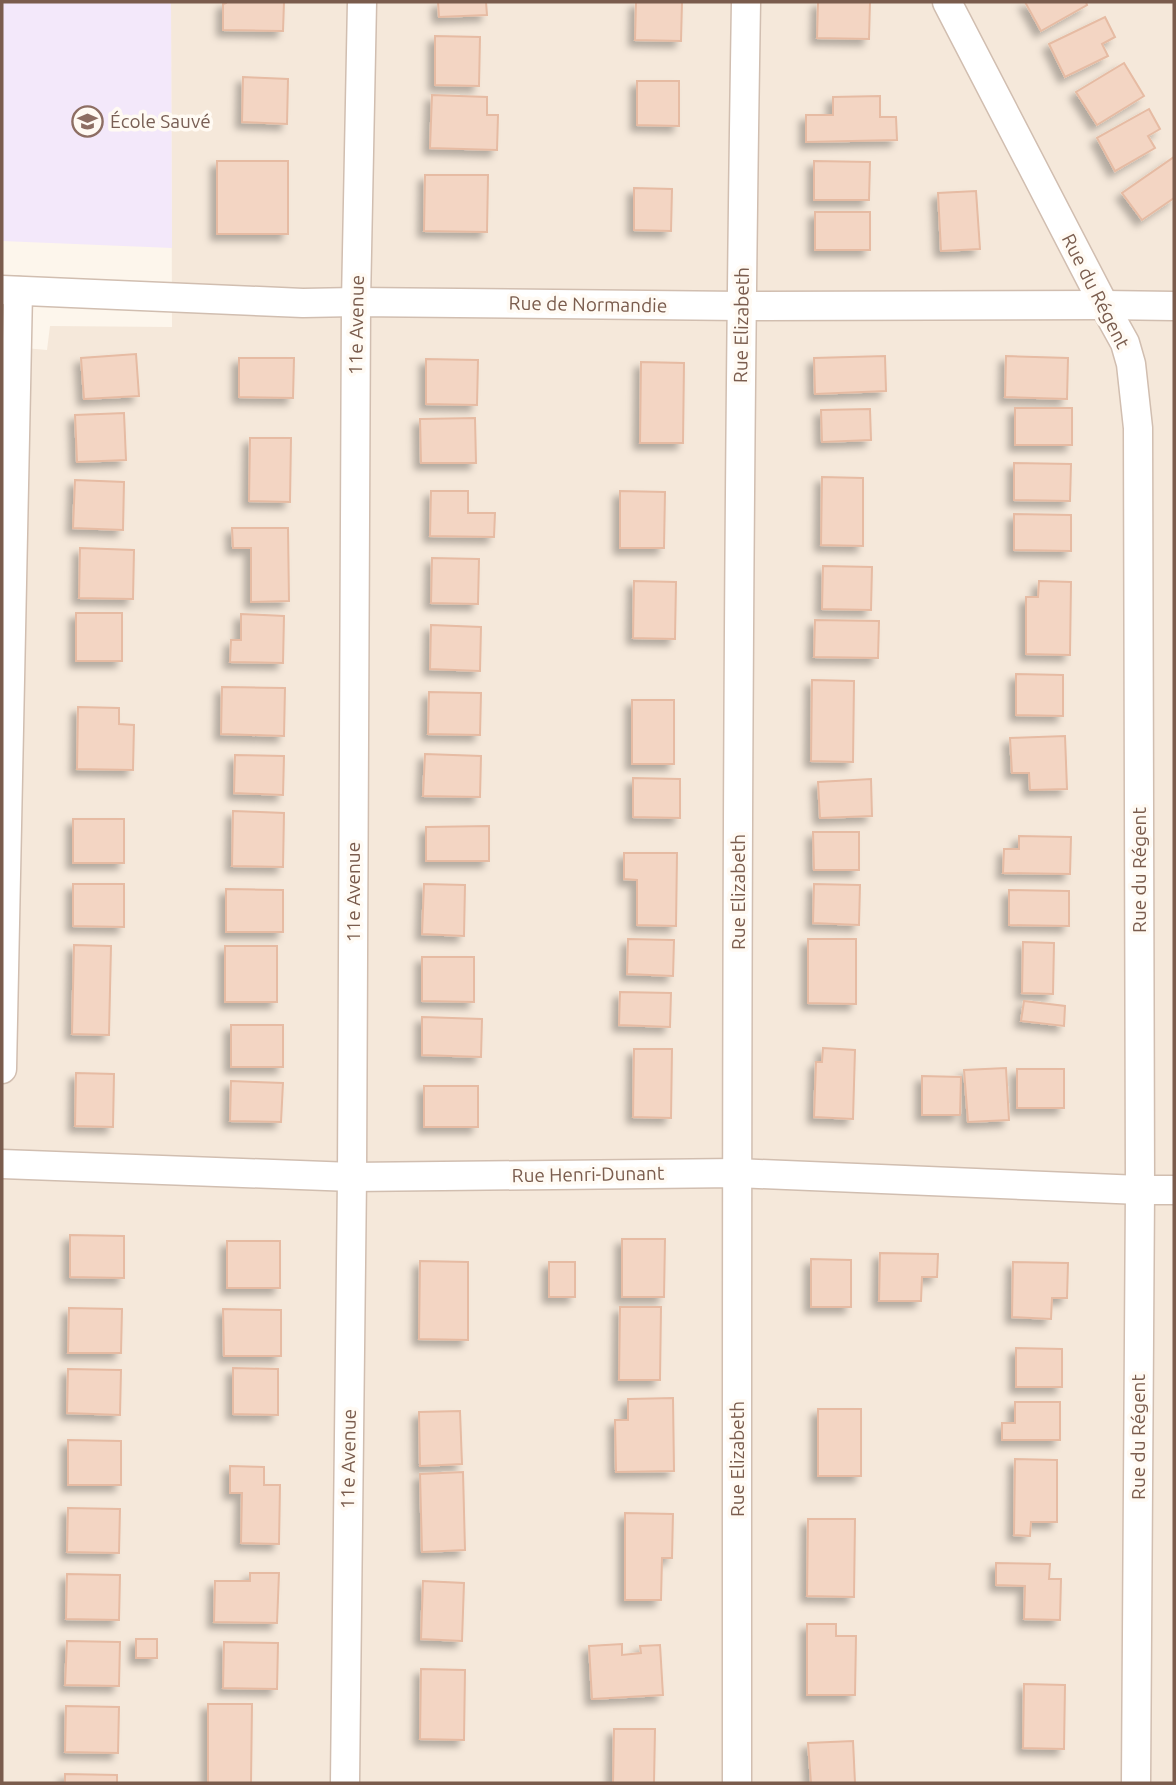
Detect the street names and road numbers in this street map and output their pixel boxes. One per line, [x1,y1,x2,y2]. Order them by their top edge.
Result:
street label: Rue du Régent [1058,230,1135,353]
street label: Rue Elizabeth [729,267,753,383]
street label: 11e Avenue [344,275,368,375]
street label: Rue de Normandie [509,292,667,316]
street label: Rue du Régent [1128,807,1150,933]
street label: Rue Elizabeth [727,834,749,950]
street label: 11e Avenue [342,842,364,942]
street label: Rue Henri-Dunant [512,1162,665,1186]
street label: Rue du Régent [1127,1374,1149,1500]
street label: Rue Elizabeth [726,1401,748,1517]
street label: 11e Avenue [336,1409,360,1509]

